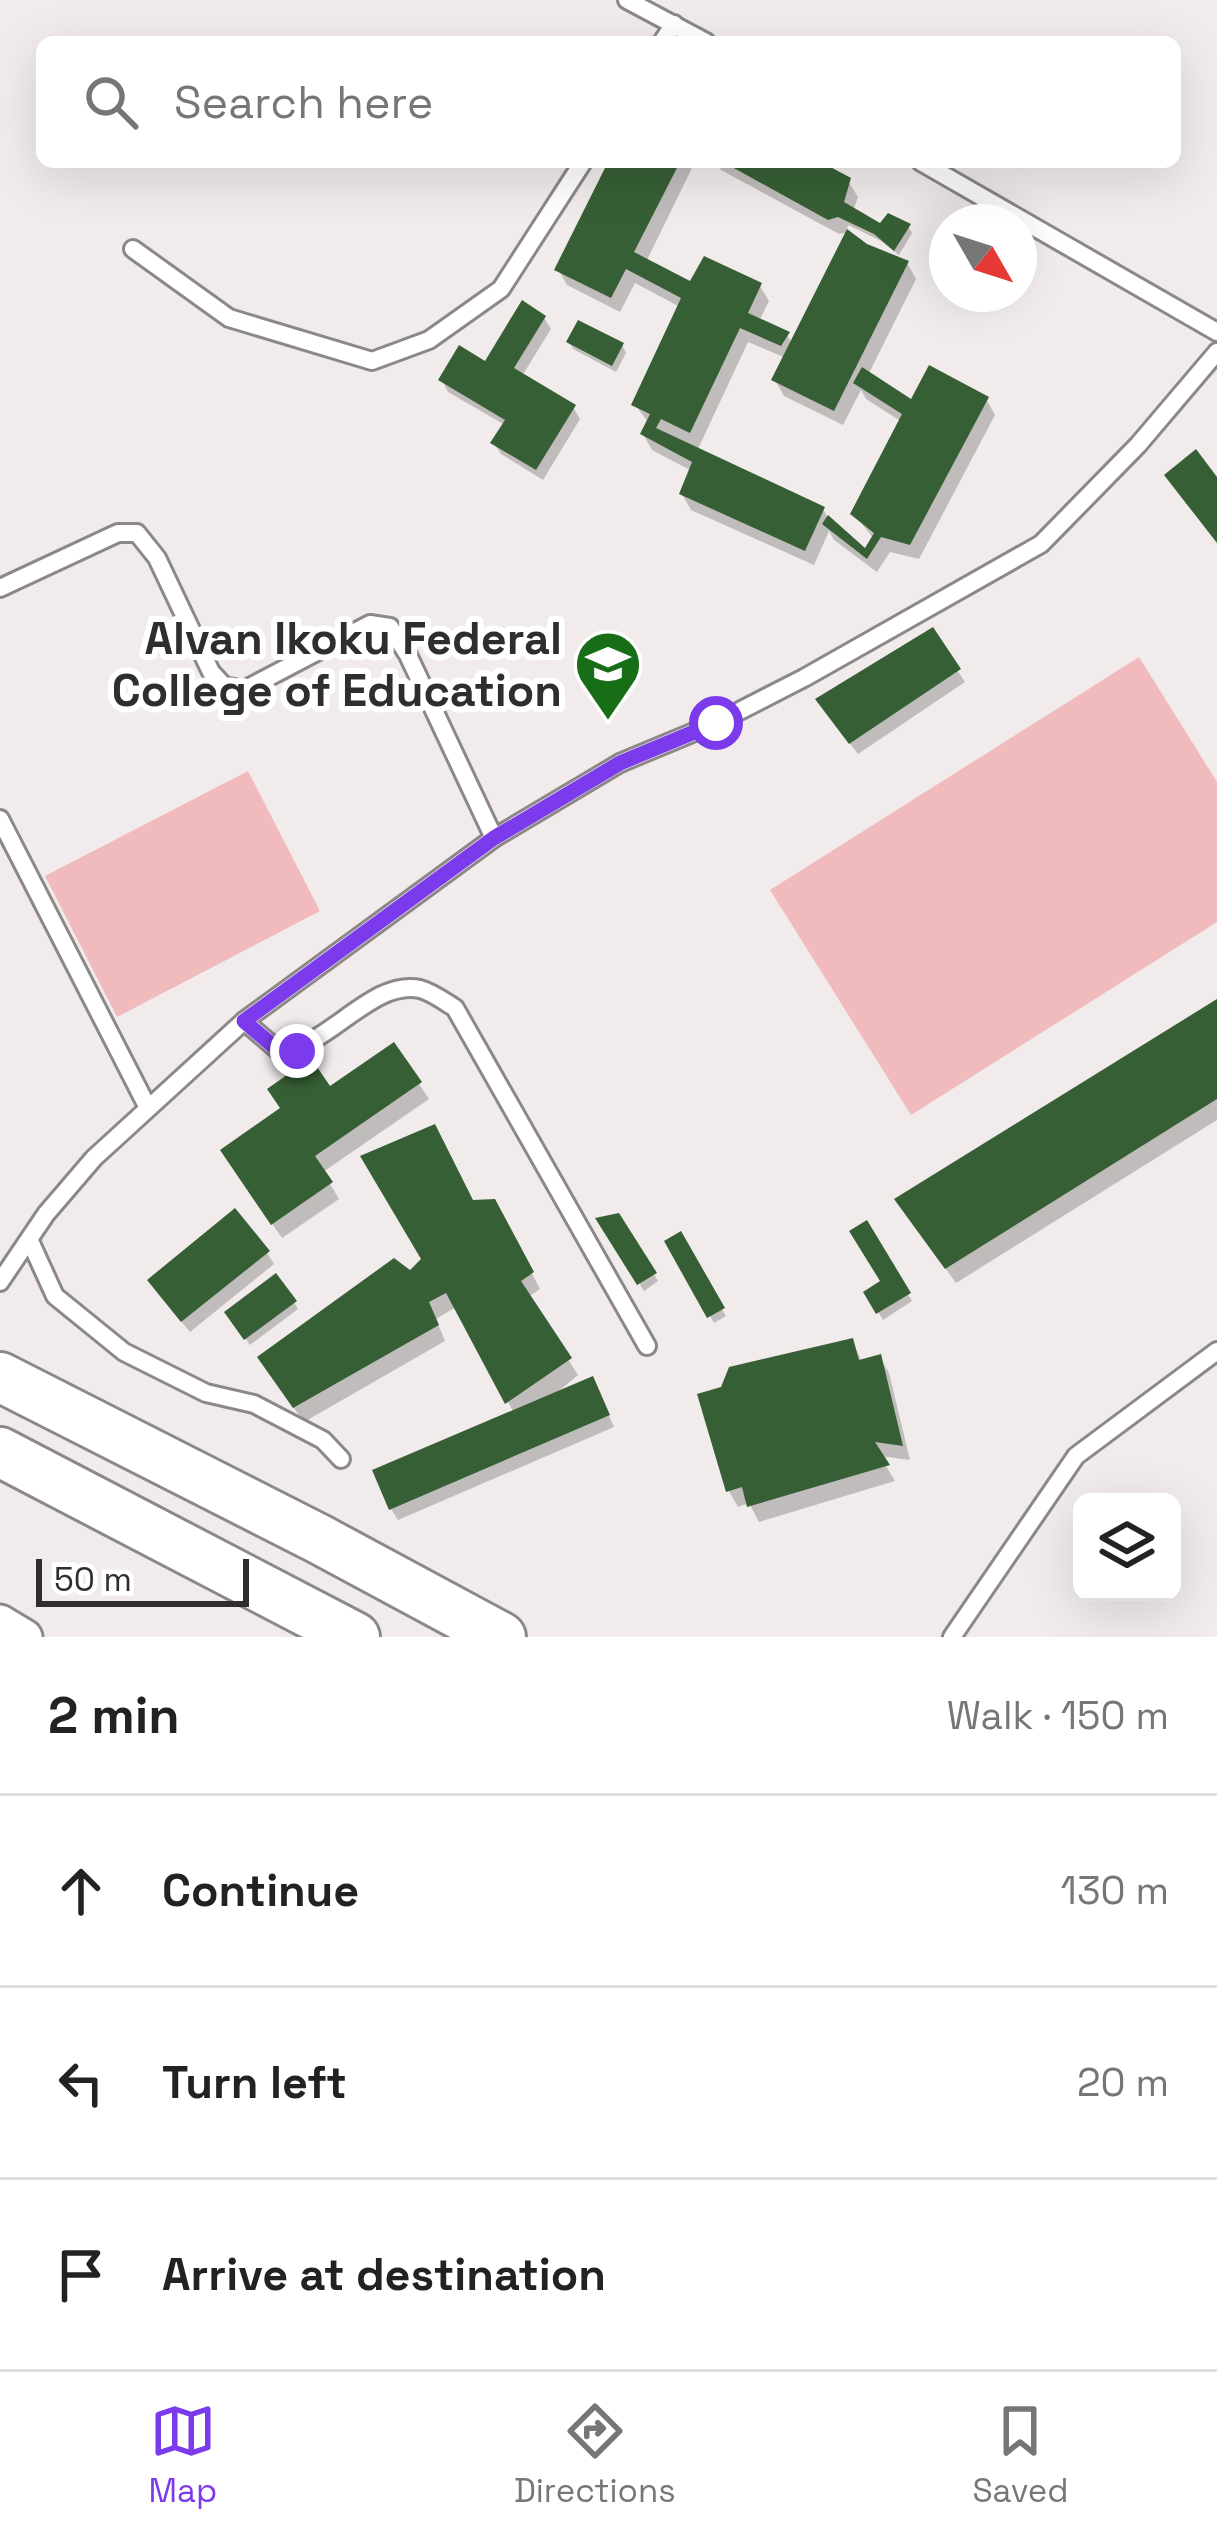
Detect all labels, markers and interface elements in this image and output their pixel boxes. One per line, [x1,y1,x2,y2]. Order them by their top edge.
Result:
search box [36,36,1181,168]
icon: search [78,69,144,135]
text: Search here [174,74,433,131]
north arrow [929,204,1037,312]
place label: Alvan Ikoku Federal College of Education [112,610,562,719]
school or university icon: Alvan Ikoku Federal College of Education [573,629,643,723]
route start [689,696,743,750]
route end [270,1024,324,1078]
map controls [1073,1493,1181,1601]
button: layers [1073,1493,1181,1601]
scale bar [36,1553,249,1606]
text: 50 m [54,1559,132,1601]
text: 2 min [48,1683,180,1748]
text: Walk · 150 m [947,1691,1169,1740]
icon: ahead [48,1858,114,1924]
text: Continue [162,1862,359,1919]
text: 130 m [1061,1866,1169,1915]
icon: left [48,2050,114,2116]
text: Turn left [162,2054,347,2111]
text: 20 m [1077,2058,1169,2107]
icon: arrive [48,2242,114,2308]
text: Arrive at destination [162,2246,606,2303]
tab: Map [148,2398,217,2512]
tab: Directions [514,2398,676,2512]
tab: Saved [972,2398,1069,2512]

